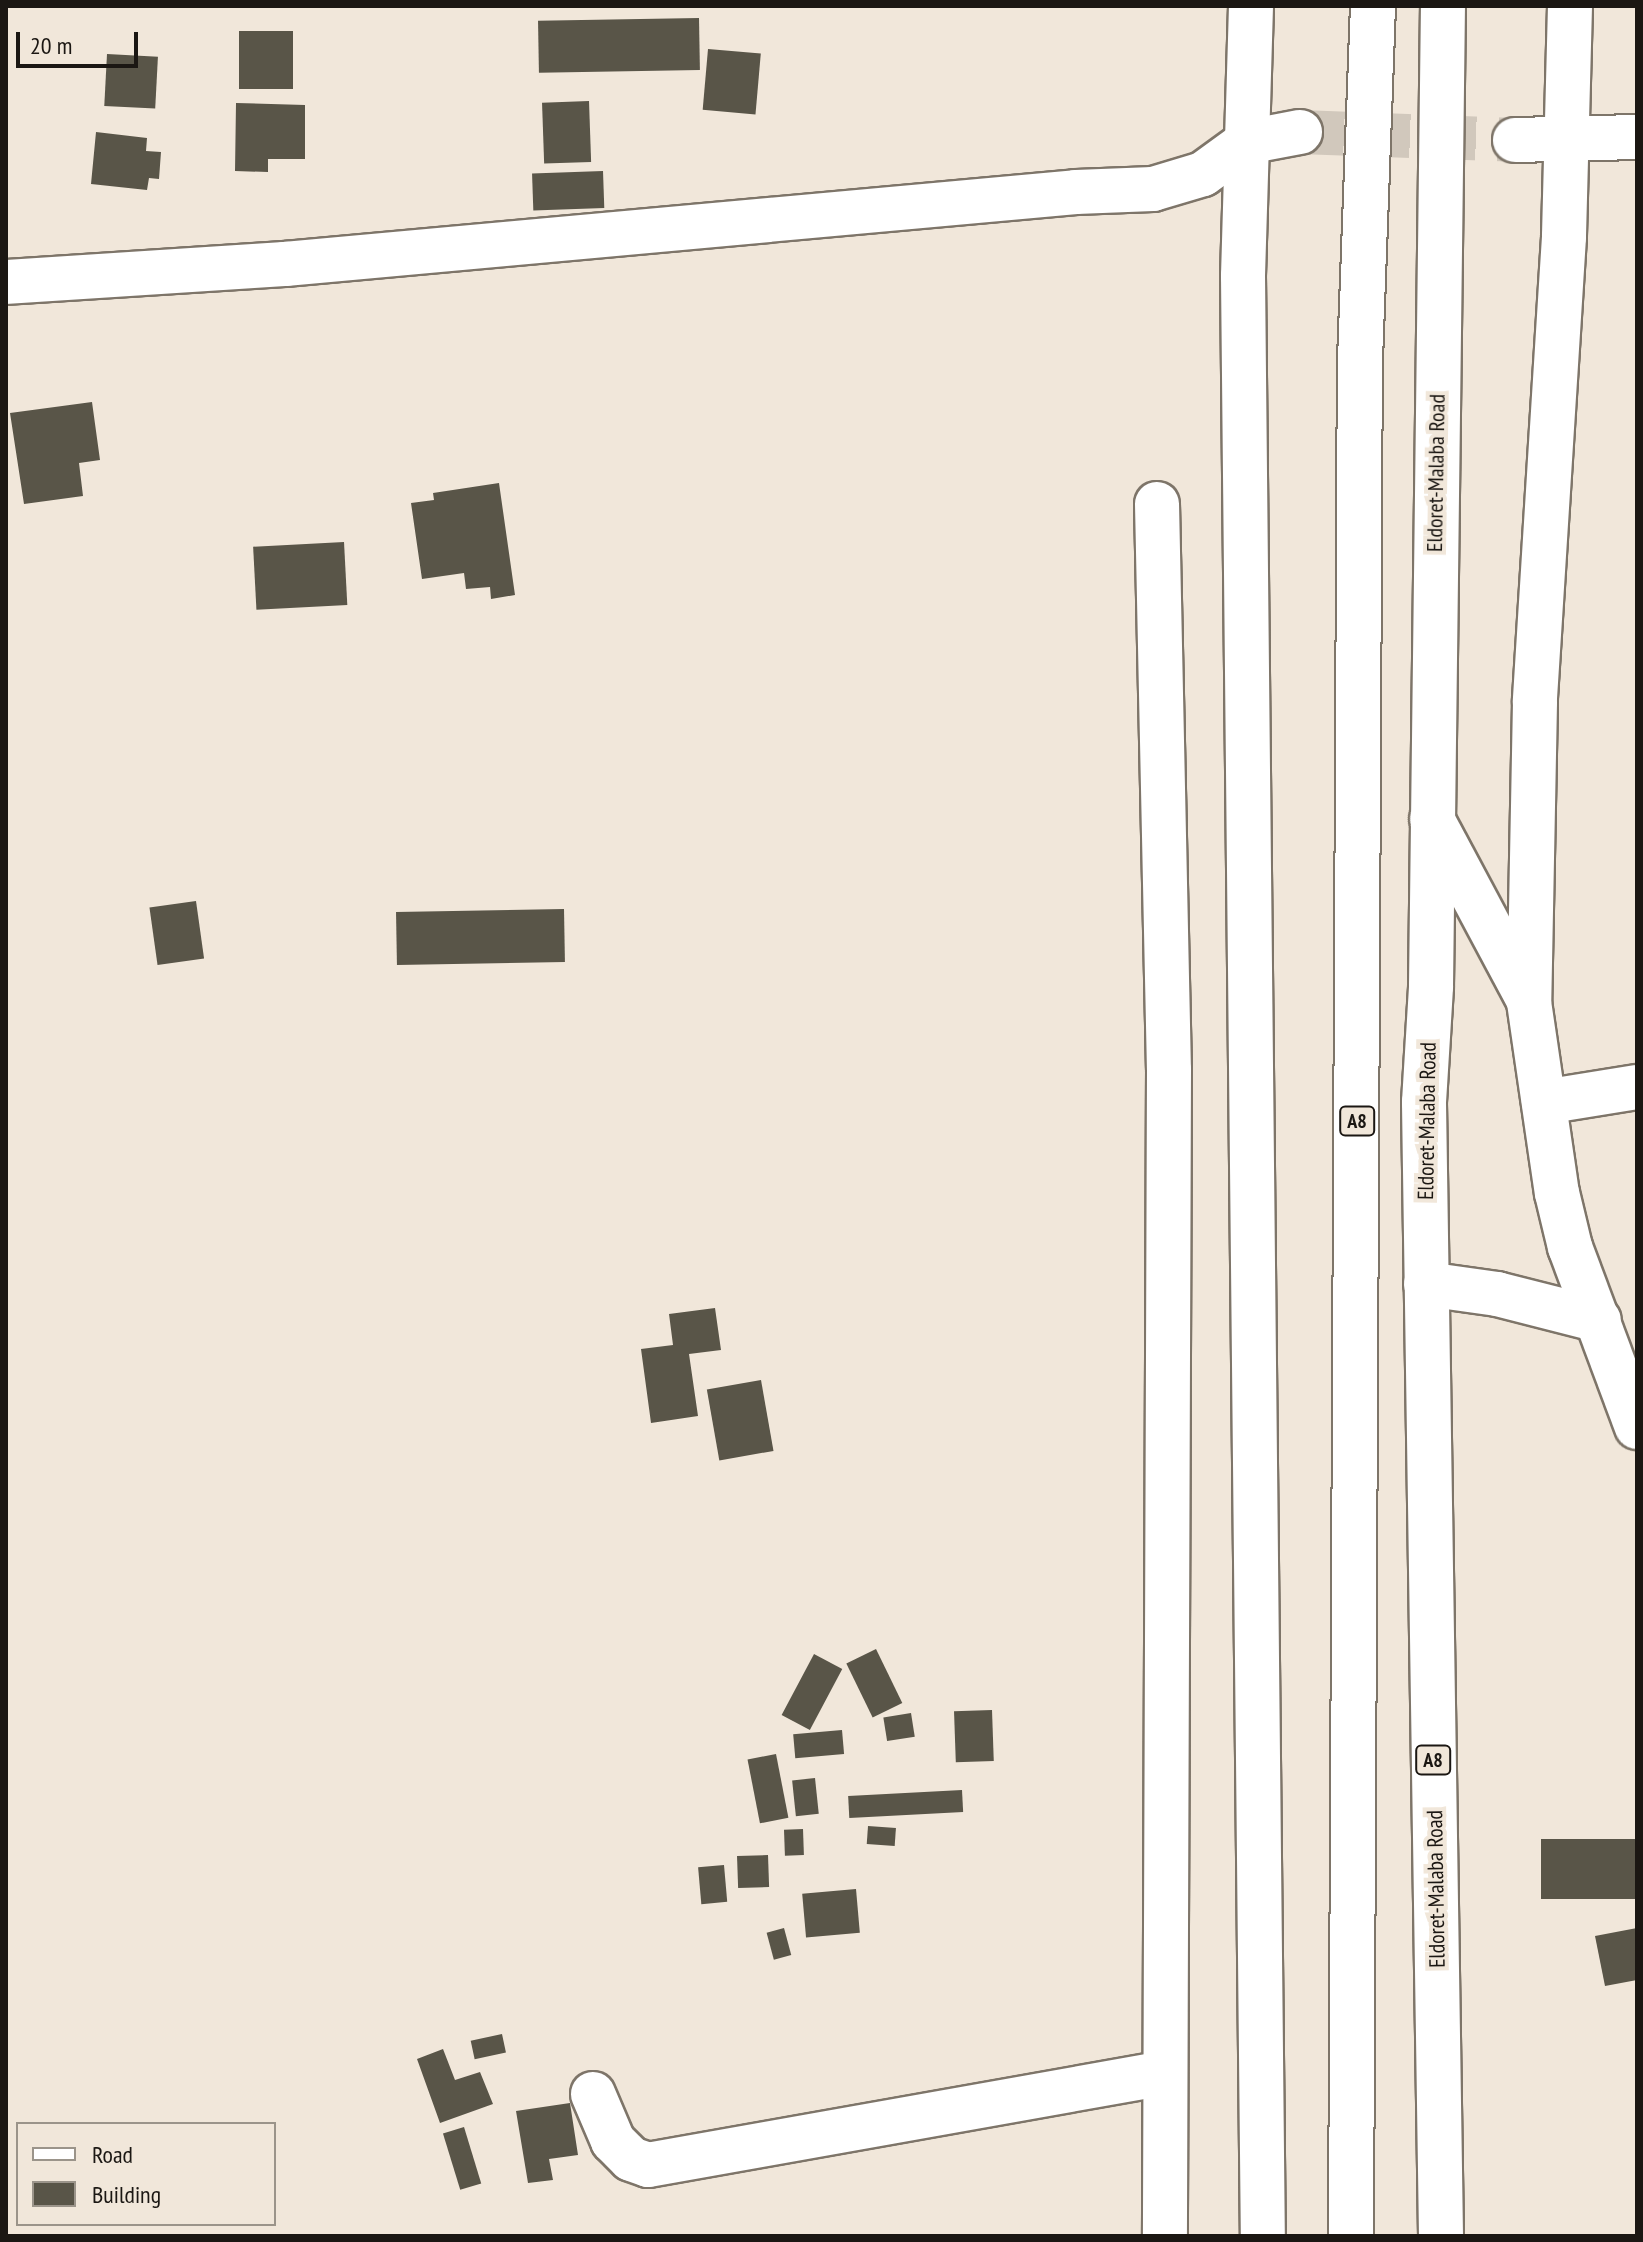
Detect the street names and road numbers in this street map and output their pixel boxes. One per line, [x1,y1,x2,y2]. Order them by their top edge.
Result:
street label: Eldoret-Malaba Road [1421,394,1451,552]
street label: Eldoret-Malaba Road [1412,1042,1442,1200]
road number: A8 [1339,1105,1375,1137]
road number: A8 [1415,1744,1451,1776]
street label: Eldoret-Malaba Road [1421,1810,1451,1968]

